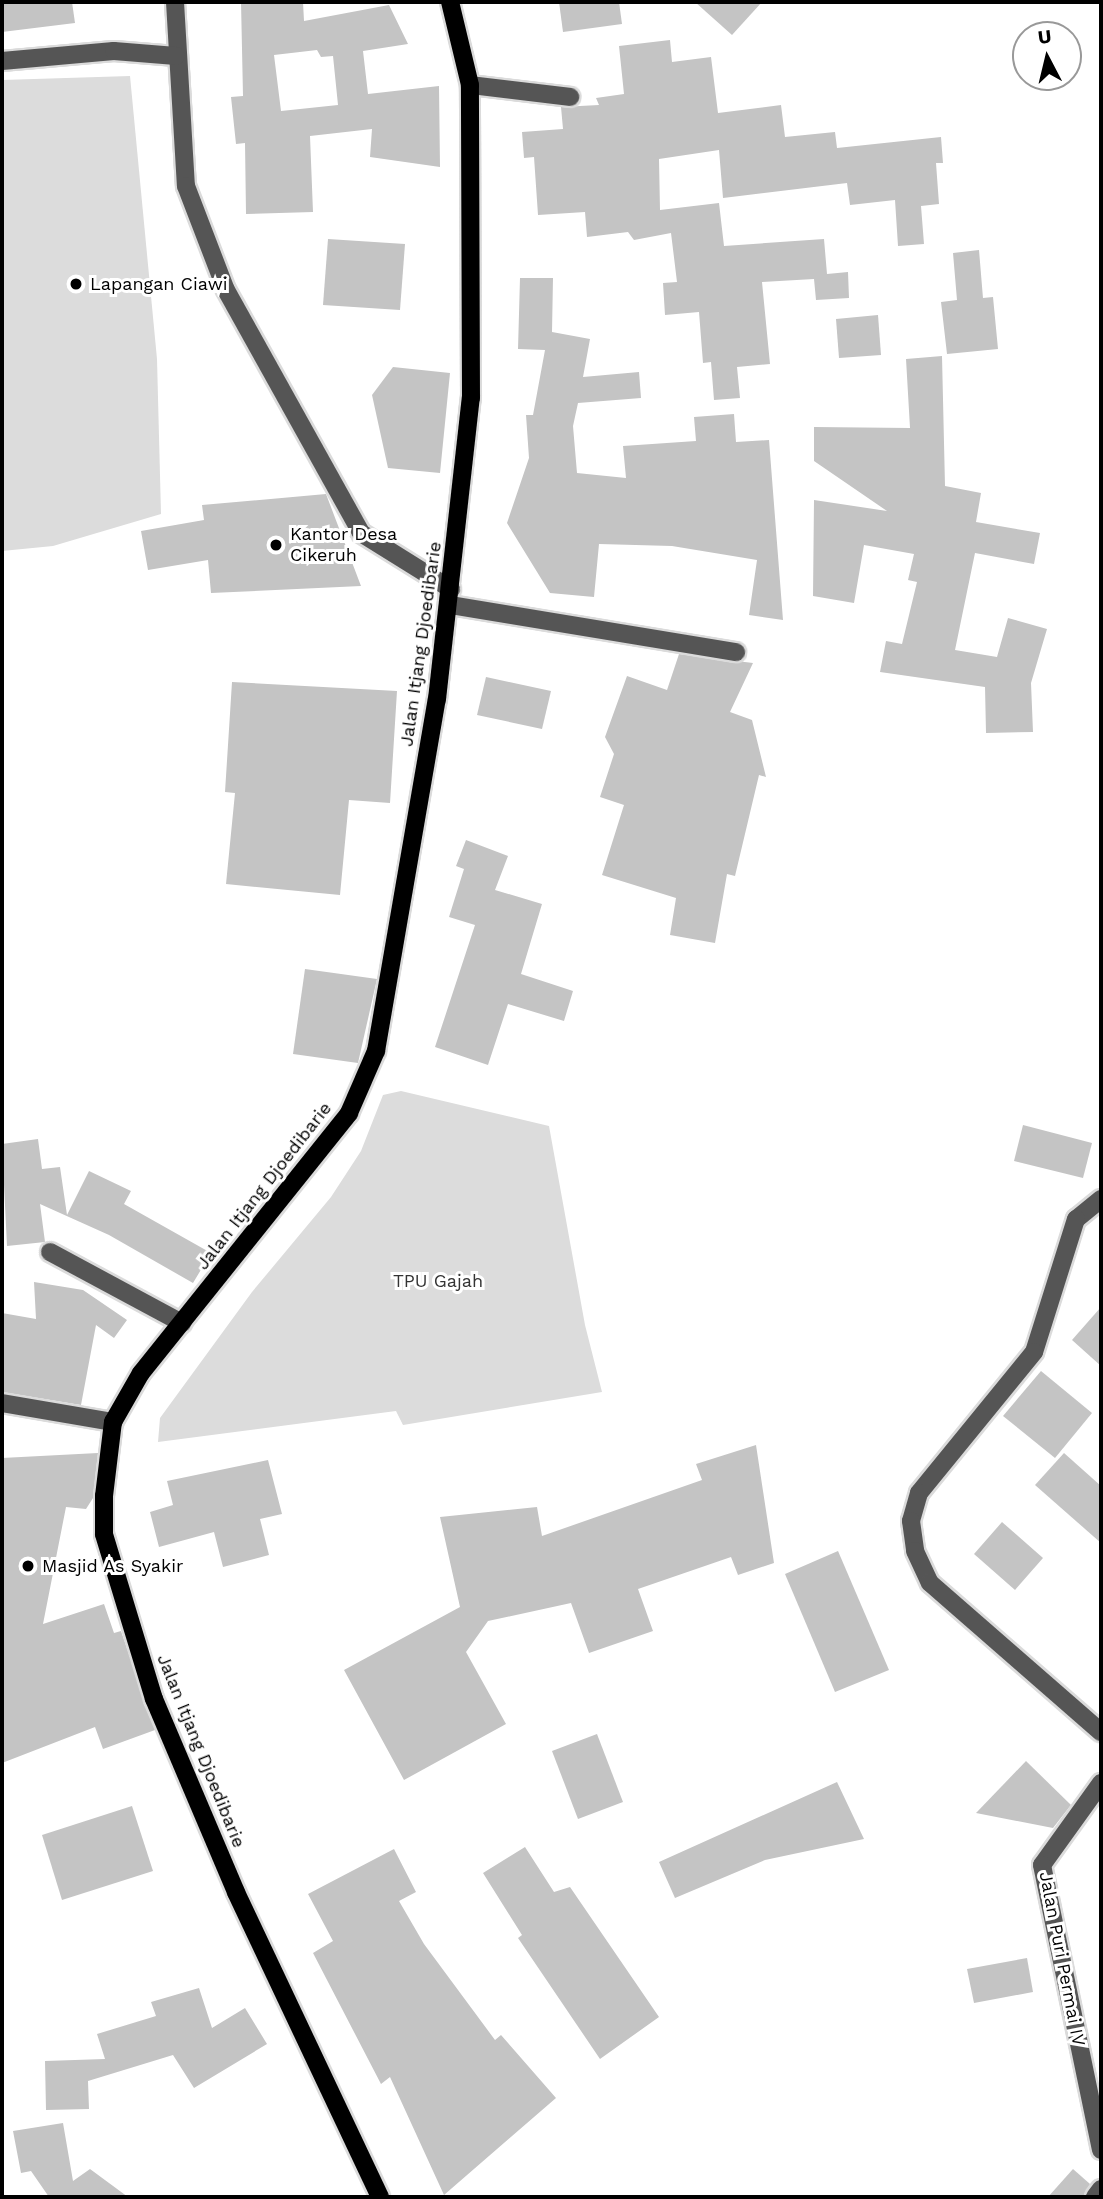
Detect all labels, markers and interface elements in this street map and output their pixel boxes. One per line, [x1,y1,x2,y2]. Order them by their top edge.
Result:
north arrow [1012,21,1082,91]
text: U [1037,24,1053,49]
place label: Lapangan Ciawi [90,273,228,295]
marker: Lapangan Ciawi [68,276,84,292]
place label: Kantor Desa Cikeruh [290,524,398,566]
marker: Kantor Desa Cikeruh [268,537,284,553]
street label: Jalan Itjang Djoedibarie [396,540,446,748]
street label: Jalan Itjang Djoedibarie [192,1098,336,1274]
park label: TPU Gajah [393,1270,483,1292]
place label: Masjid As Syakir [42,1555,184,1577]
marker: Masjid As Syakir [20,1558,36,1574]
street label: Jalan Itjang Djoedibarie [152,1651,250,1851]
street label: Jalan Puri Permai IV [1034,1870,1090,2048]

